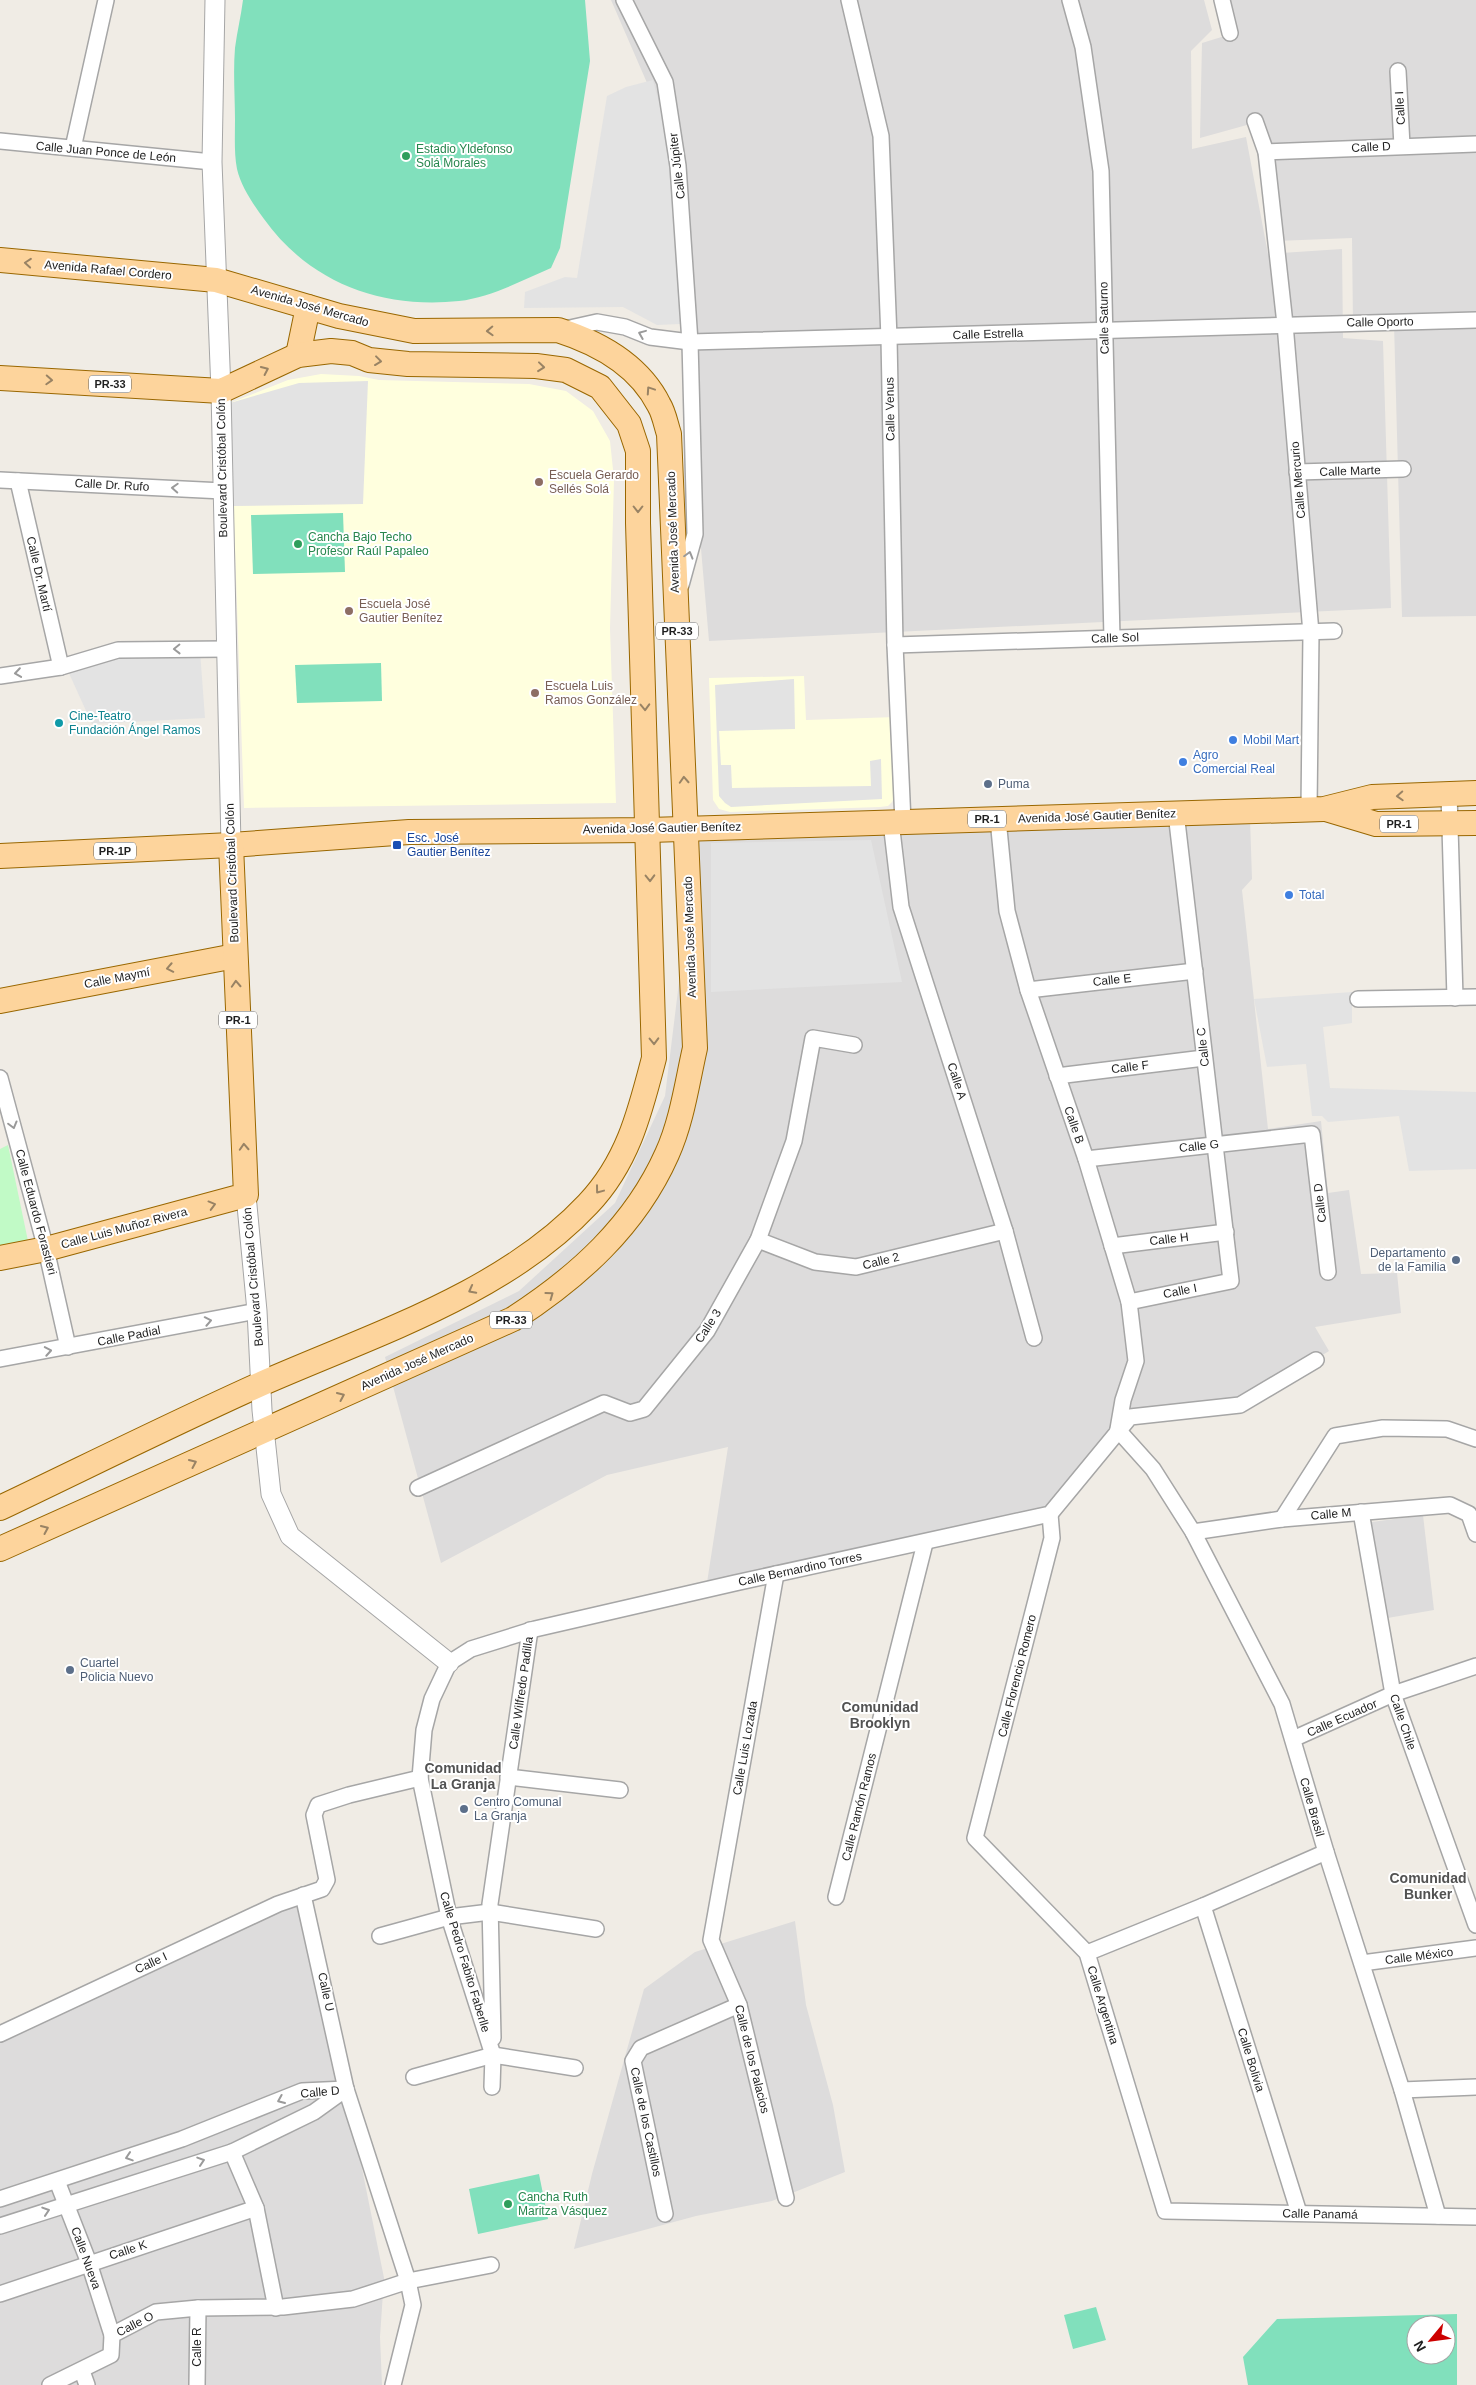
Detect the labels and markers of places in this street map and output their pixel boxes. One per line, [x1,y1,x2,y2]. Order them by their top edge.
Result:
place label: Estadio Yldefonso Solá Morales [416,142,513,170]
marker: Estadio Yldefonso Solá Morales [400,150,412,162]
place label: Escuela Gerardo Sellés Solá [549,468,639,496]
marker: Escuela Gerardo Sellés Solá [533,476,545,488]
place label: Cancha Bajo Techo Profesor Raúl Papaleo [308,530,429,558]
marker: Cancha Bajo Techo Profesor Raúl Papaleo [292,538,304,550]
place label: Escuela José Gautier Benítez [359,597,442,625]
marker: Escuela José Gautier Benítez [343,605,355,617]
place label: Escuela Luis Ramos González [545,679,637,707]
marker: Escuela Luis Ramos González [529,687,541,699]
place label: Cine-Teatro Fundación Ángel Ramos [69,709,200,737]
marker: Cine-Teatro Fundación Ángel Ramos [53,717,65,729]
place label: Mobil Mart [1243,733,1300,747]
marker: Mobil Mart [1227,734,1239,746]
place label: Agro Comercial Real [1193,748,1275,776]
marker: Agro Comercial Real [1177,756,1189,768]
place label: Puma [998,777,1030,791]
marker: Puma [982,778,994,790]
place label: Esc. José Gautier Benítez [407,831,490,859]
marker: Esc. José Gautier Benítez [391,839,403,851]
place label: Total [1299,888,1324,902]
marker: Total [1283,889,1295,901]
place label: Departamento de la Familia [1370,1246,1446,1274]
marker: Departamento de la Familia [1450,1254,1462,1266]
place label: Cuartel Policia Nuevo [80,1656,154,1684]
marker: Cuartel Policia Nuevo [64,1664,76,1676]
place label: Centro Comunal La Granja [474,1795,561,1823]
marker: Centro Comunal La Granja [458,1803,470,1815]
place label: Cancha Ruth Maritza Vásquez [518,2190,607,2218]
marker: Cancha Ruth Maritza Vásquez [502,2198,514,2210]

